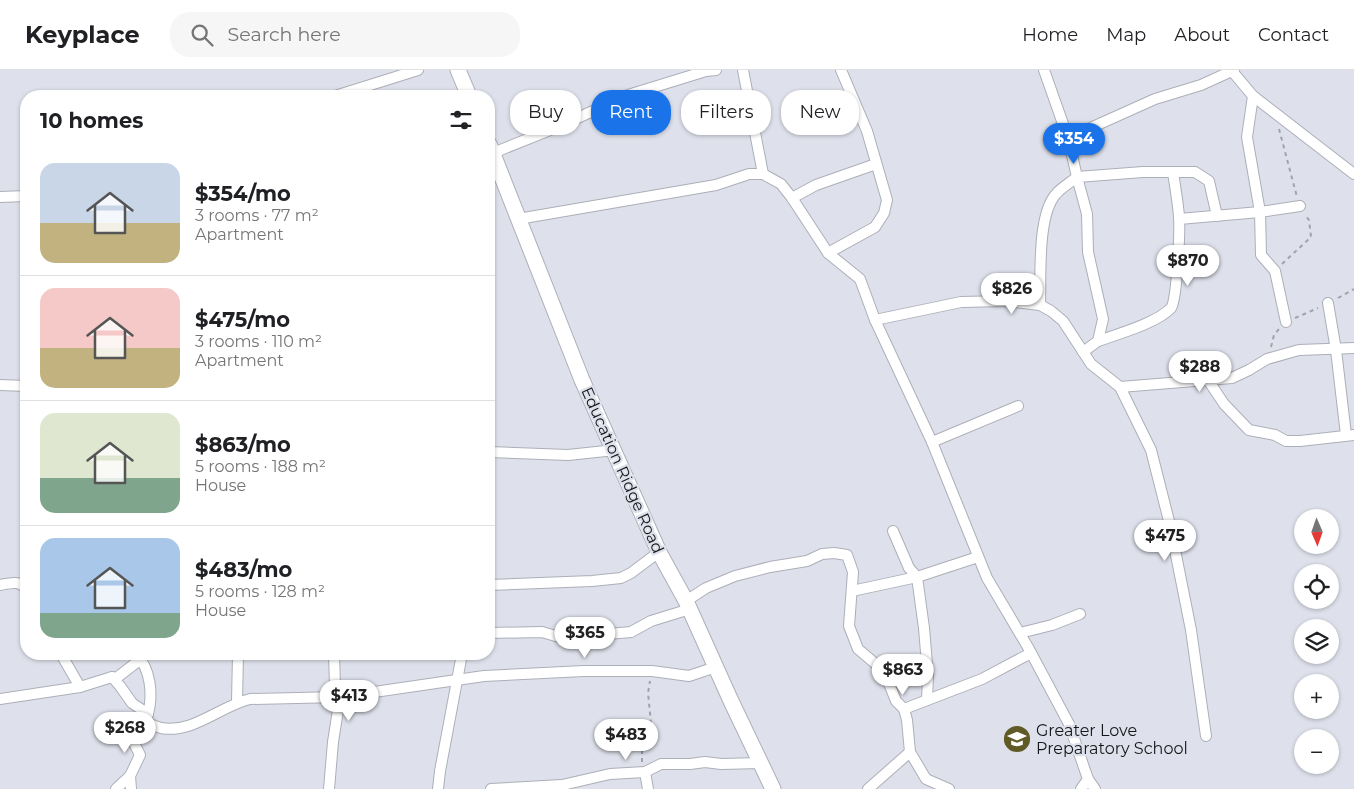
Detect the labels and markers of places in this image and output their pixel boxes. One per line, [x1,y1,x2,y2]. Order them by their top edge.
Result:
pin: $354 [1044,122,1104,165]
pin: $870 [1158,244,1218,287]
pin: $826 [982,272,1042,315]
pin: $288 [1170,350,1230,393]
pin: $475 [1135,520,1195,562]
pin: $365 [555,616,615,659]
pin: $863 [873,654,933,696]
pin: $413 [319,680,379,722]
pin: $268 [95,712,155,754]
pin: $483 [596,718,656,761]
place label: Greater Love Preparatory School [1036,721,1188,758]
school or university icon: Greater Love Preparatory School [1002,724,1032,754]

